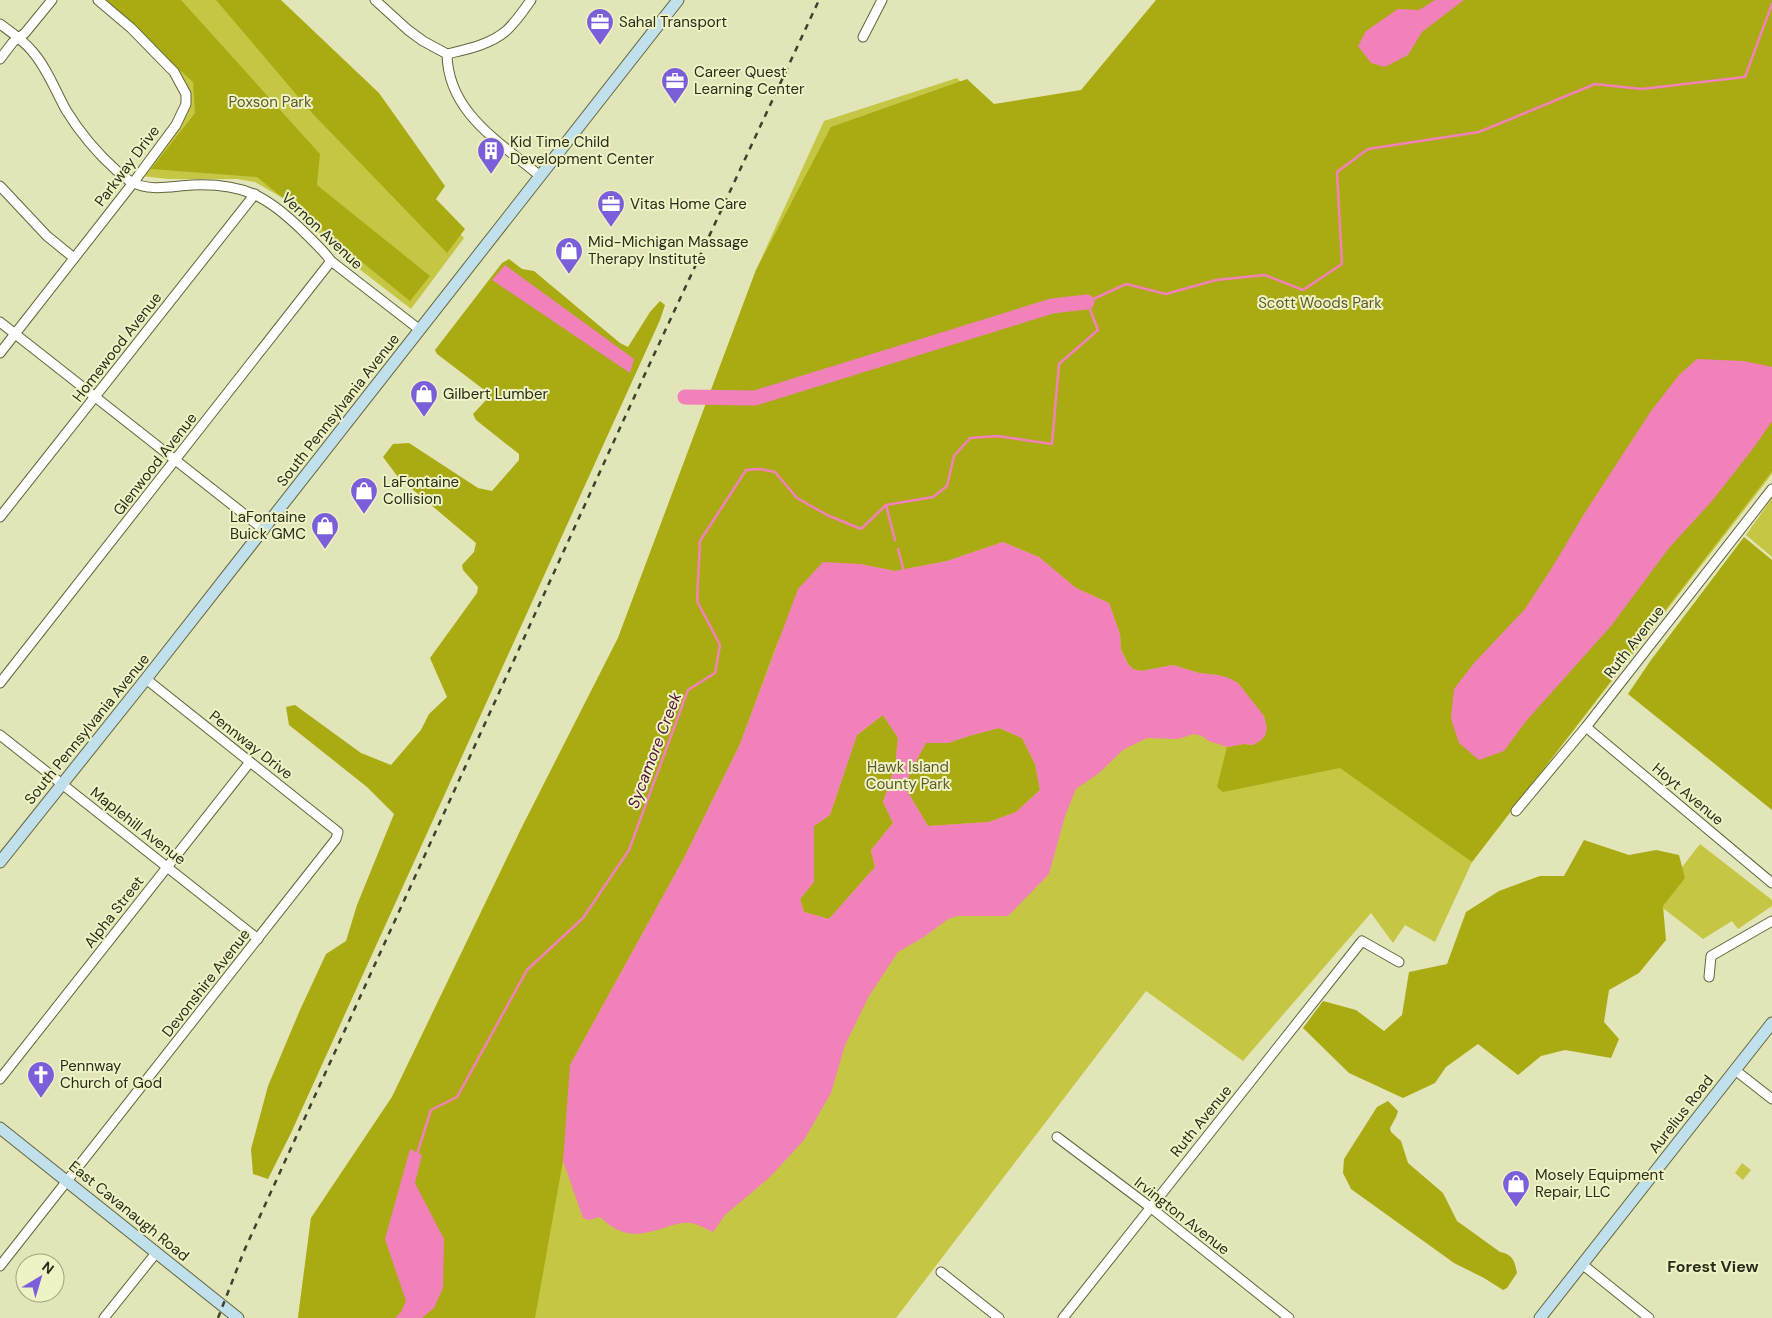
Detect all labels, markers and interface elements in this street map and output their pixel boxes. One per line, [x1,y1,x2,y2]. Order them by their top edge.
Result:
office icon: Sahal Transport [585,7,615,46]
place label: Sahal Transport [619,12,727,32]
place label: Career Quest Learning Center [694,62,805,99]
office icon: Career Quest Learning Center [660,66,690,105]
park label: Poxson Park [229,92,312,112]
street label: Parkway Drive [90,121,164,211]
place label: Kid Time Child Development Center [510,132,655,169]
building icon: Kid Time Child Development Center [476,136,506,175]
street label: Vernon Avenue [277,188,367,274]
office icon: Vitas Home Care [596,189,626,228]
place label: Vitas Home Care [630,194,747,214]
place label: Mid-Michigan Massage Therapy Institute [588,232,748,269]
shop icon: Mid-Michigan Massage Therapy Institute [554,236,584,275]
street label: Homewood Avenue [68,288,166,406]
park label: Scott Woods Park [1258,293,1382,313]
street label: South Pennsylvania Avenue [272,330,404,490]
shop icon: Gilbert Lumber [409,379,439,418]
place label: Gilbert Lumber [443,384,548,404]
street label: Glenwood Avenue [109,409,201,519]
place label: LaFontaine Collision [383,472,459,509]
shop icon: LaFontaine Collision [349,476,379,515]
place label: LaFontaine Buick GMC [230,507,306,544]
shop icon: LaFontaine Buick GMC [310,511,340,550]
street label: Ruth Avenue [1599,602,1669,682]
street label: South Pennsylvania Avenue [20,649,154,809]
water label: Sycamore Creek [623,688,687,811]
street label: Pennway Drive [205,706,297,784]
park label: Hawk Island County Park [866,757,951,794]
street label: Hoyt Avenue [1648,758,1728,830]
street label: Maplehill Avenue [86,782,190,870]
street label: Alpha Street [80,872,148,952]
street label: Devonshire Avenue [157,925,255,1041]
place label: Pennway Church of God [60,1056,162,1093]
church icon: Pennway Church of God [26,1060,56,1099]
street label: Aurelius Road [1644,1071,1718,1157]
street label: Ruth Avenue [1166,1081,1236,1161]
street label: East Cavanaugh Road [65,1156,193,1266]
place label: Mosely Equipment Repair, LLC [1535,1165,1664,1202]
shop icon: Mosely Equipment Repair, LLC [1501,1169,1531,1208]
street label: Irvington Avenue [1130,1173,1234,1259]
north arrow [15,1253,65,1303]
district label: Forest View [1667,1256,1759,1277]
text: N [38,1258,58,1278]

